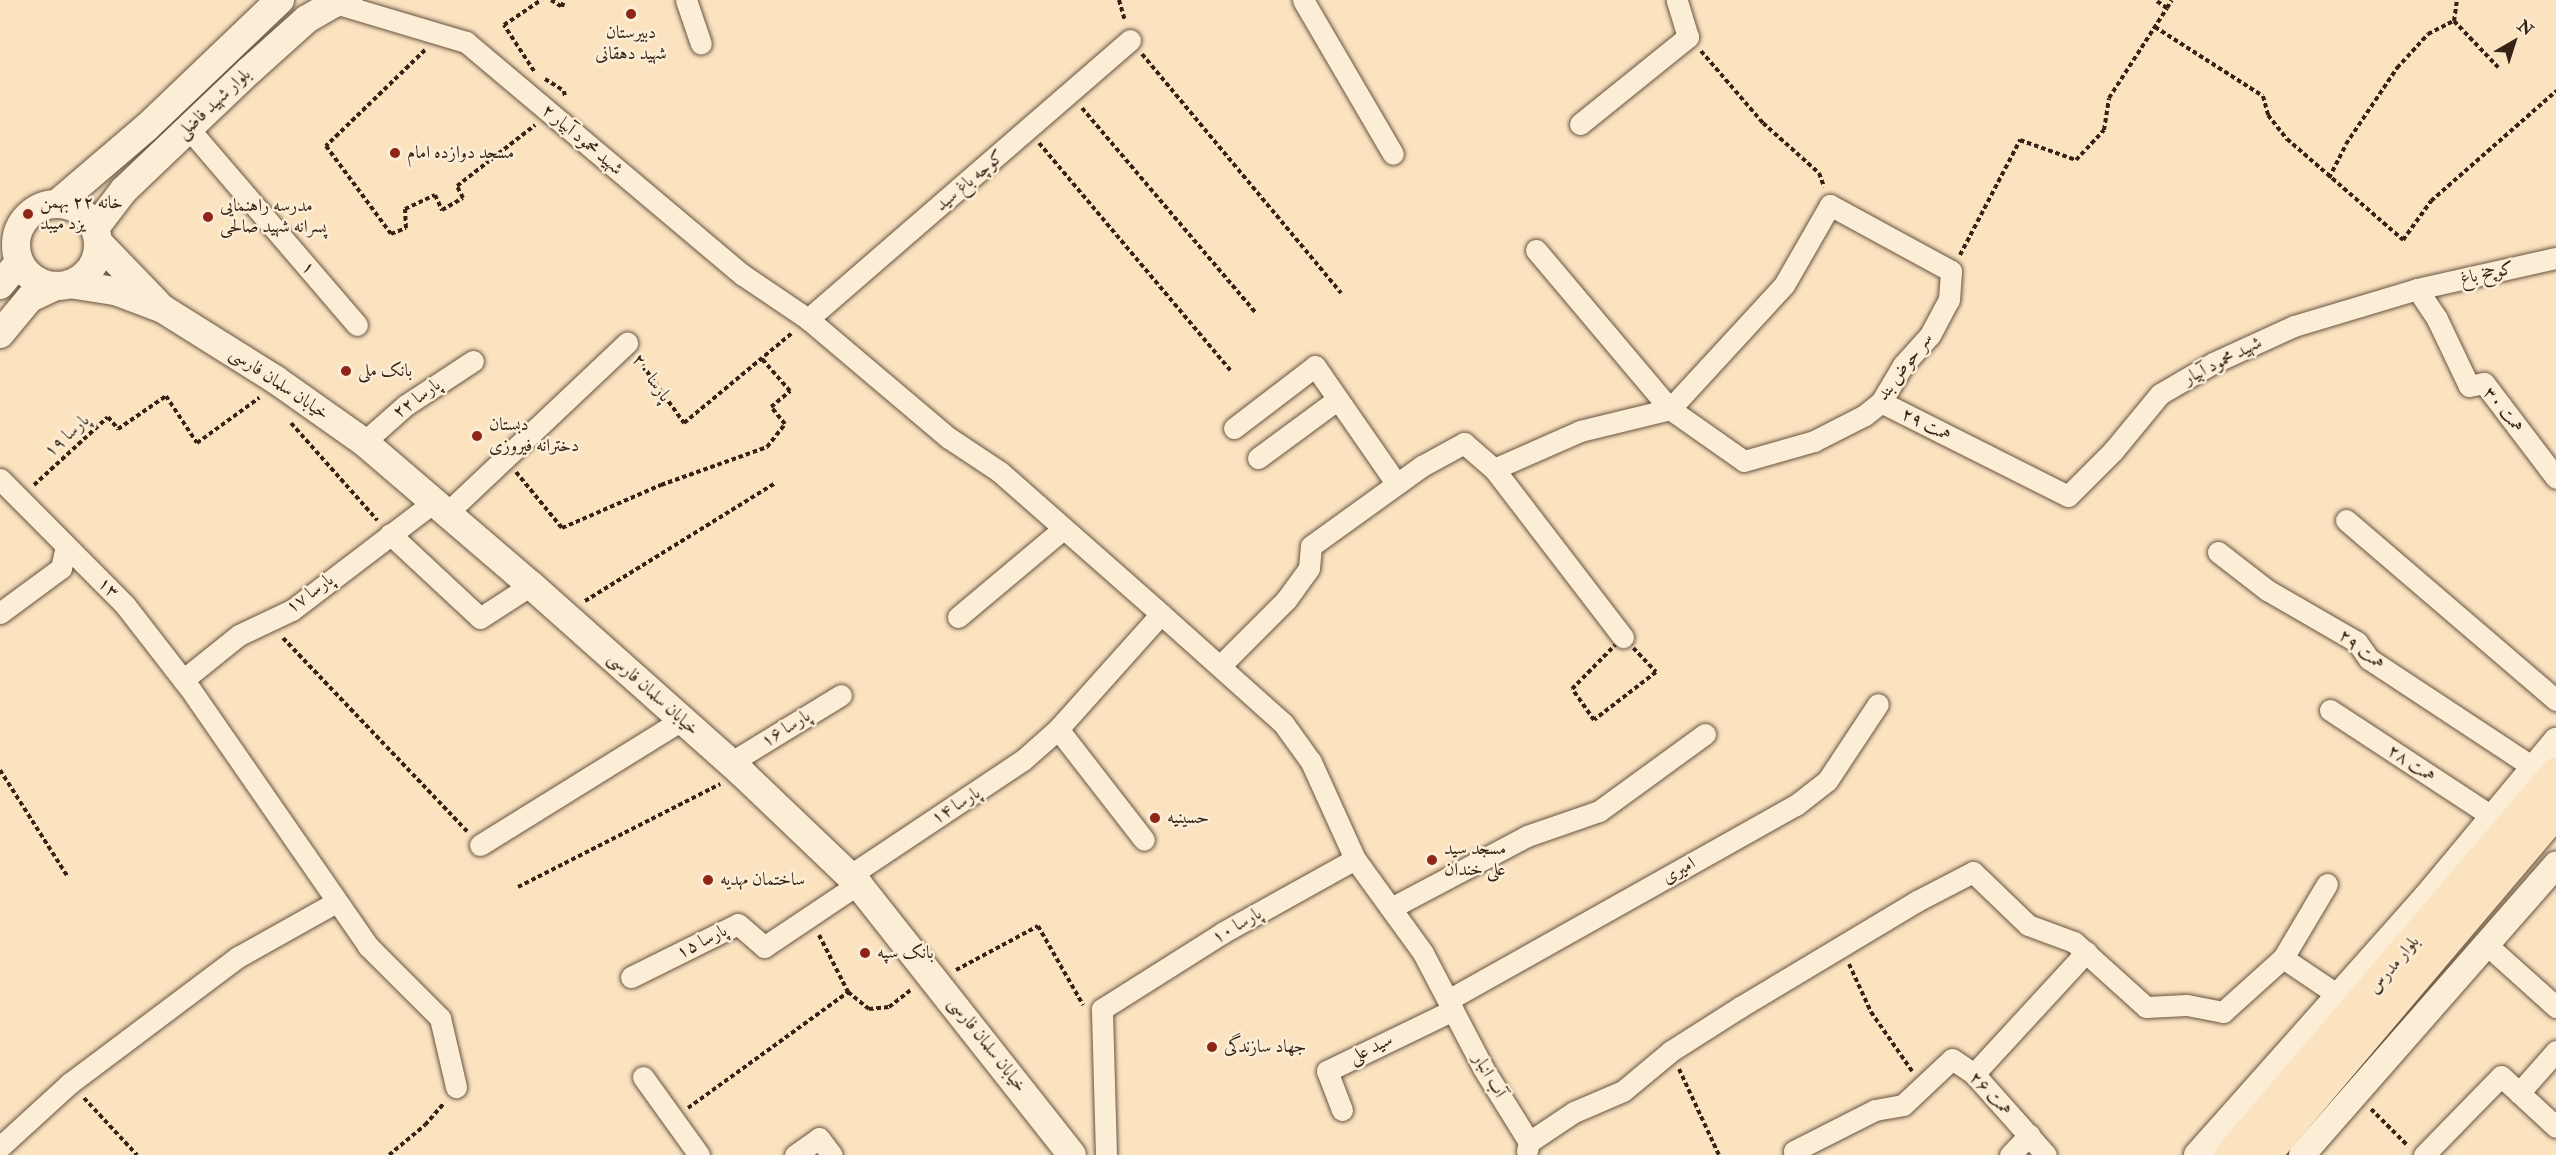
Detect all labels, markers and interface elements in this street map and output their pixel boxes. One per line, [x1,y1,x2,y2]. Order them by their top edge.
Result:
marker: دبیرستان شهید دهقانی [624,7,638,21]
north arrow [2484,12,2544,72]
text: N [2513,16,2537,40]
place label: دبیرستان شهید دهقانی [595,23,667,66]
street label: بلوار شهید فاضلی [172,64,256,144]
street label: شهید محمود آبیار ۲ [537,100,627,180]
place label: مسجد دوازده امام [407,142,514,164]
marker: مسجد دوازده امام [388,146,402,160]
street label: کوچه باغ سید [931,146,1009,216]
place label: خانه ۲۲ بهمن یزد میبد [40,193,123,236]
place label: مدرسه راهنمایی پسرانه شهید صالحی [220,196,327,238]
marker: خانه ۲۲ بهمن یزد میبد [21,207,35,221]
marker: مدرسه راهنمایی پسرانه شهید صالحی [201,210,215,224]
street label: ۱ [296,257,320,279]
street label: کوچخ باغ [2458,258,2516,290]
street label: سر حوض بند [1872,329,1938,405]
street label: شهید محمود آبیار [2180,332,2266,390]
street label: خیابان سلمان فارسی [225,343,333,425]
street label: پارسا ۲۰ [627,350,675,406]
place label: بانک ملی [358,360,412,382]
marker: بانک ملی [339,364,353,378]
street label: پارسا ۲۲ [389,374,445,424]
street label: همت ۳۰ [2478,383,2528,437]
street label: همت ۲۹ [1898,403,1954,447]
street label: پارسا ۱۹ [40,410,94,462]
place label: دبستان دخترانه فیروزی [489,415,579,458]
marker: دبستان دخترانه فیروزی [470,429,484,443]
street label: پارسا ۱۷ [282,569,338,619]
street label: ۱۳ [93,573,123,603]
street label: همت ۲۹ [2334,625,2388,675]
street label: خیابان سلمان فارسی [603,648,703,740]
street label: پارسا ۱۶ [757,706,815,752]
street label: همت ۲۸ [2383,741,2439,787]
street label: پارسا ۱۴ [927,783,985,829]
place label: حسینیه [1167,807,1209,829]
marker: حسینیه [1148,811,1162,825]
place label: مسجد سید علی خندان [1444,839,1506,882]
marker: مسجد سید علی خندان [1425,853,1439,867]
street label: امیری [1659,853,1699,889]
place label: ساختمان مهدیه [720,869,805,891]
marker: ساختمان مهدیه [701,873,715,887]
street label: پارسا ۱۰ [1208,903,1266,949]
street label: پارسا ۱۵ [673,920,731,964]
street label: بلوار مدرس [2364,932,2424,998]
place label: بانک سپه [877,942,934,964]
marker: بانک سپه [858,946,872,960]
street label: خیابان سلمان فارسی [943,993,1031,1097]
street label: سید علی [1346,1029,1396,1069]
place label: جهاد سازندگی [1224,1036,1306,1058]
marker: جهاد سازندگی [1205,1040,1219,1054]
street label: آب انبار [1468,1050,1510,1102]
street label: همت ۲۶ [1964,1068,2016,1120]

